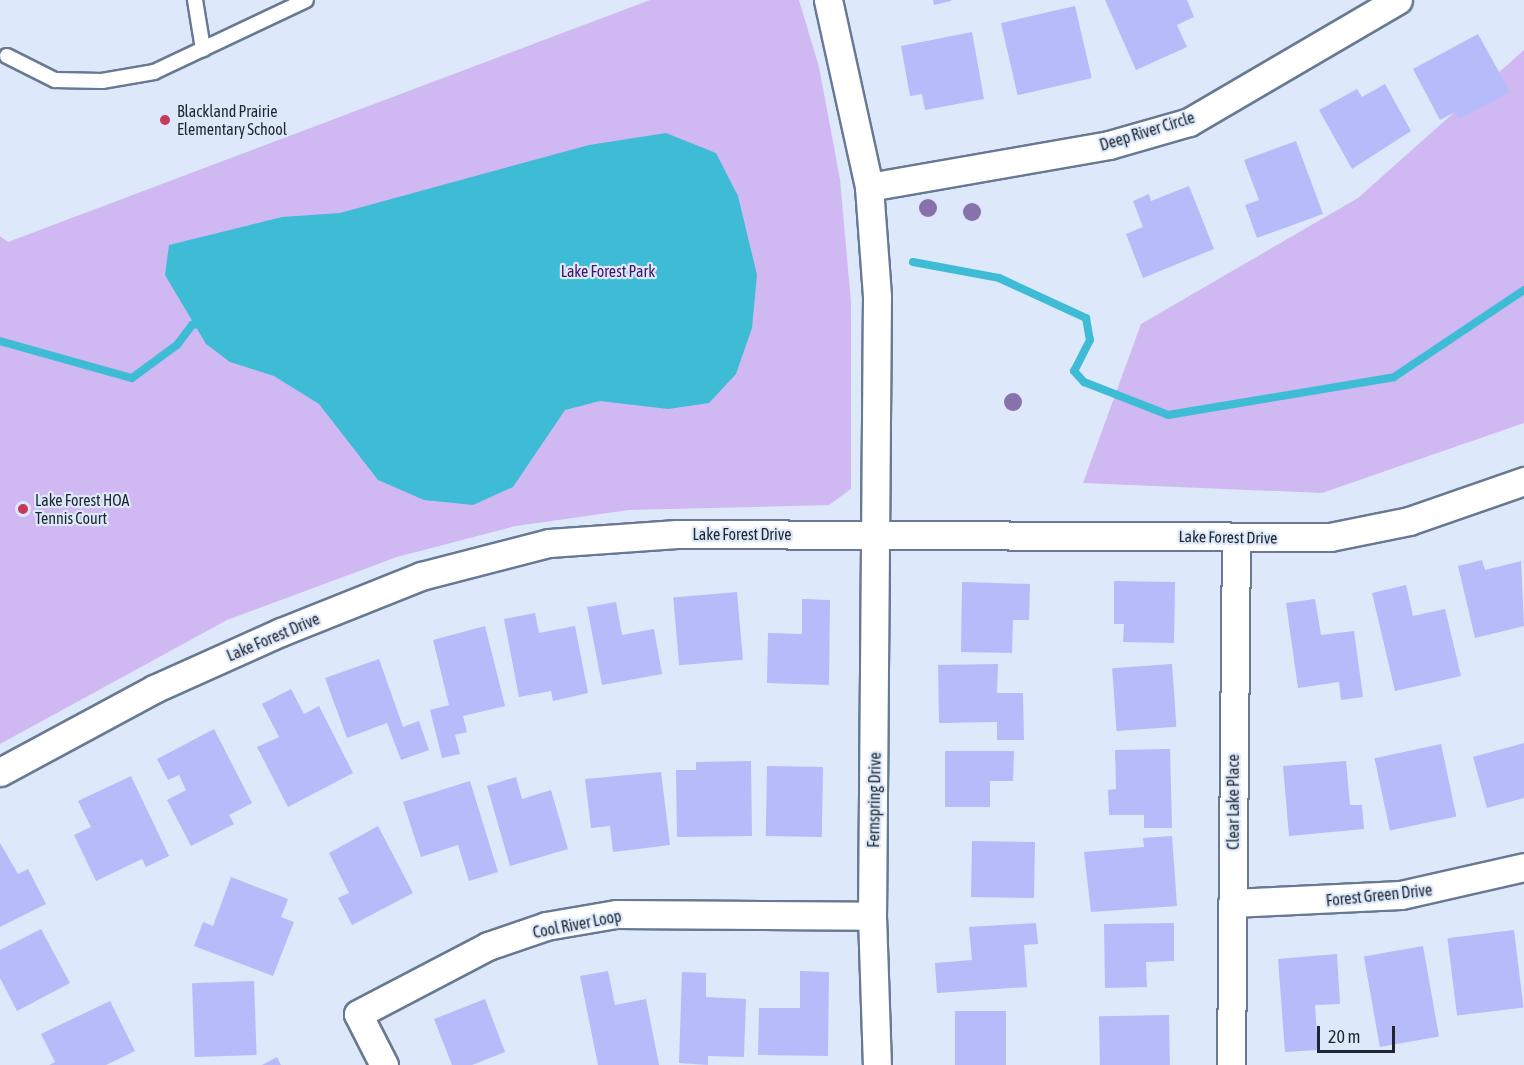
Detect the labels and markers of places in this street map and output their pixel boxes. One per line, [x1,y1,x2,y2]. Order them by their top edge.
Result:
place label: Blackland Prairie Elementary School [177,101,287,139]
marker: Blackland Prairie Elementary School [158,113,172,127]
place label: Lake Forest HOA Tennis Court [35,490,129,528]
marker: Lake Forest HOA Tennis Court [16,502,30,516]

